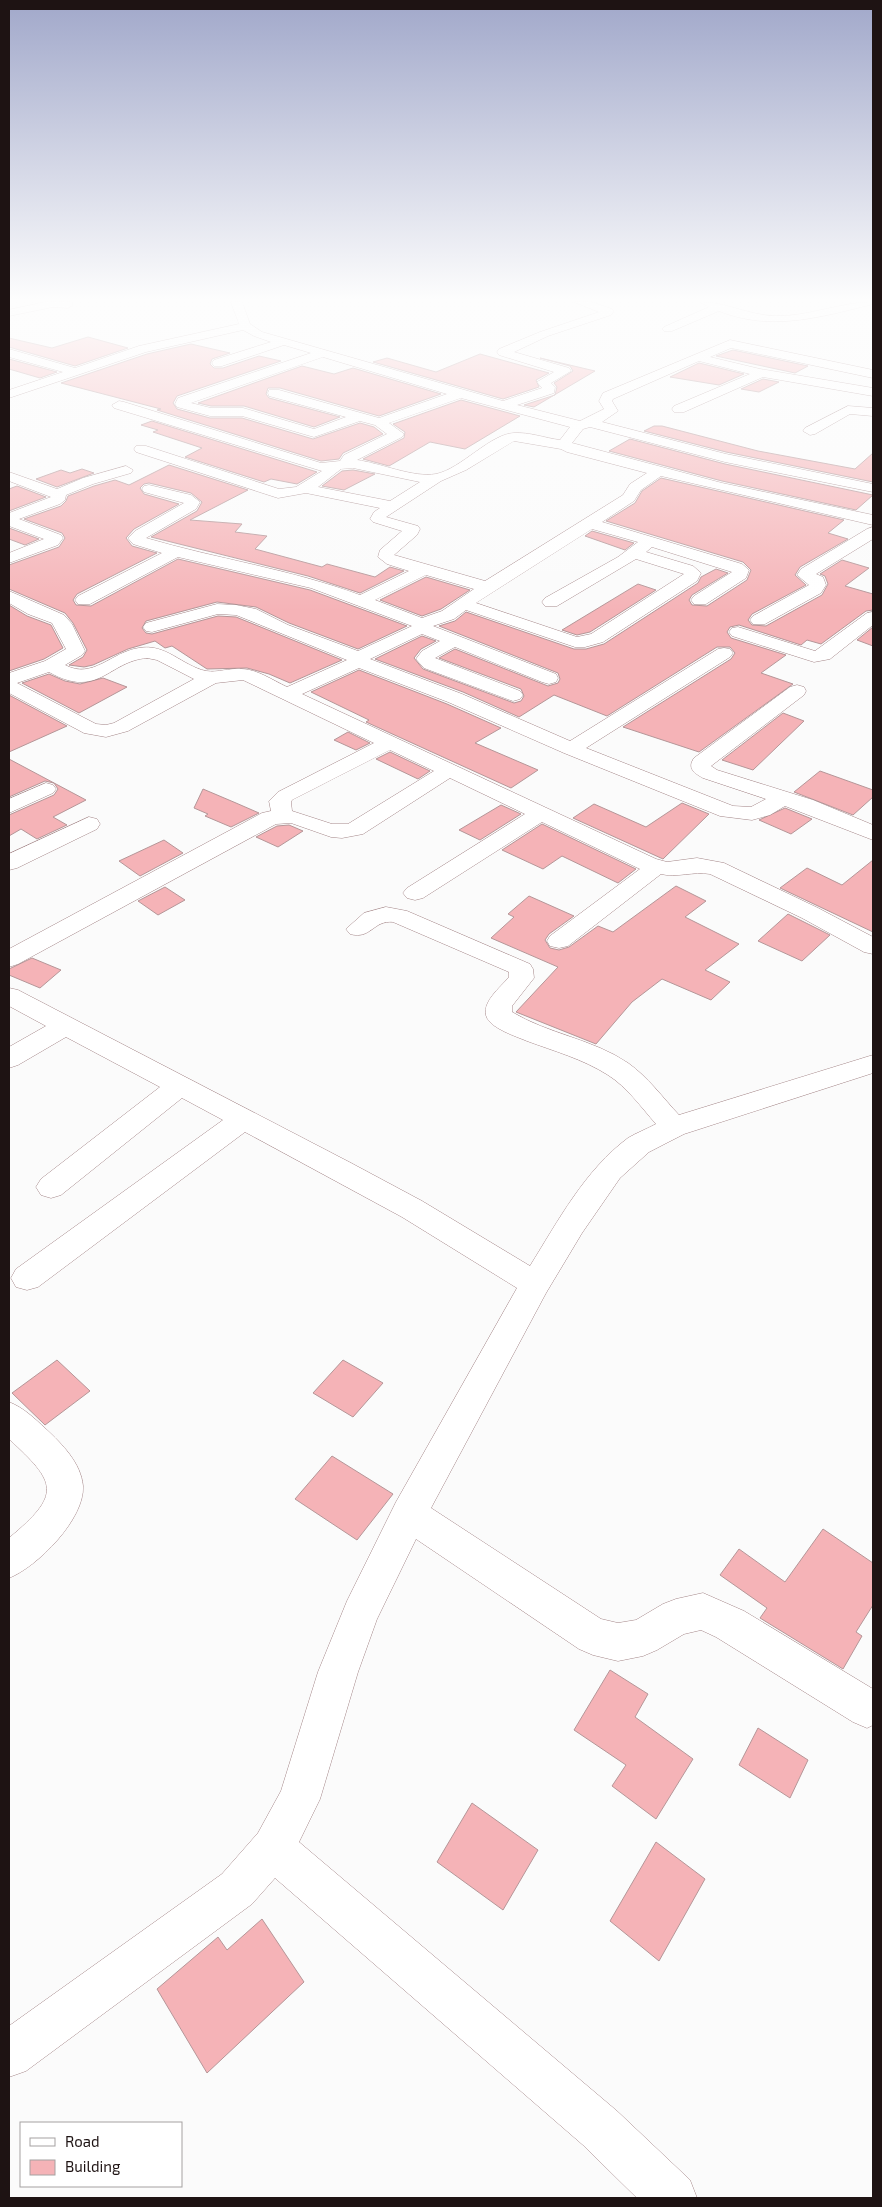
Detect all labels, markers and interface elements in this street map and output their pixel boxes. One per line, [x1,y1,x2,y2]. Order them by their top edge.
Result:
legend [20,2122,182,2187]
text: Road [65,2132,100,2150]
text: Building [65,2157,121,2175]

